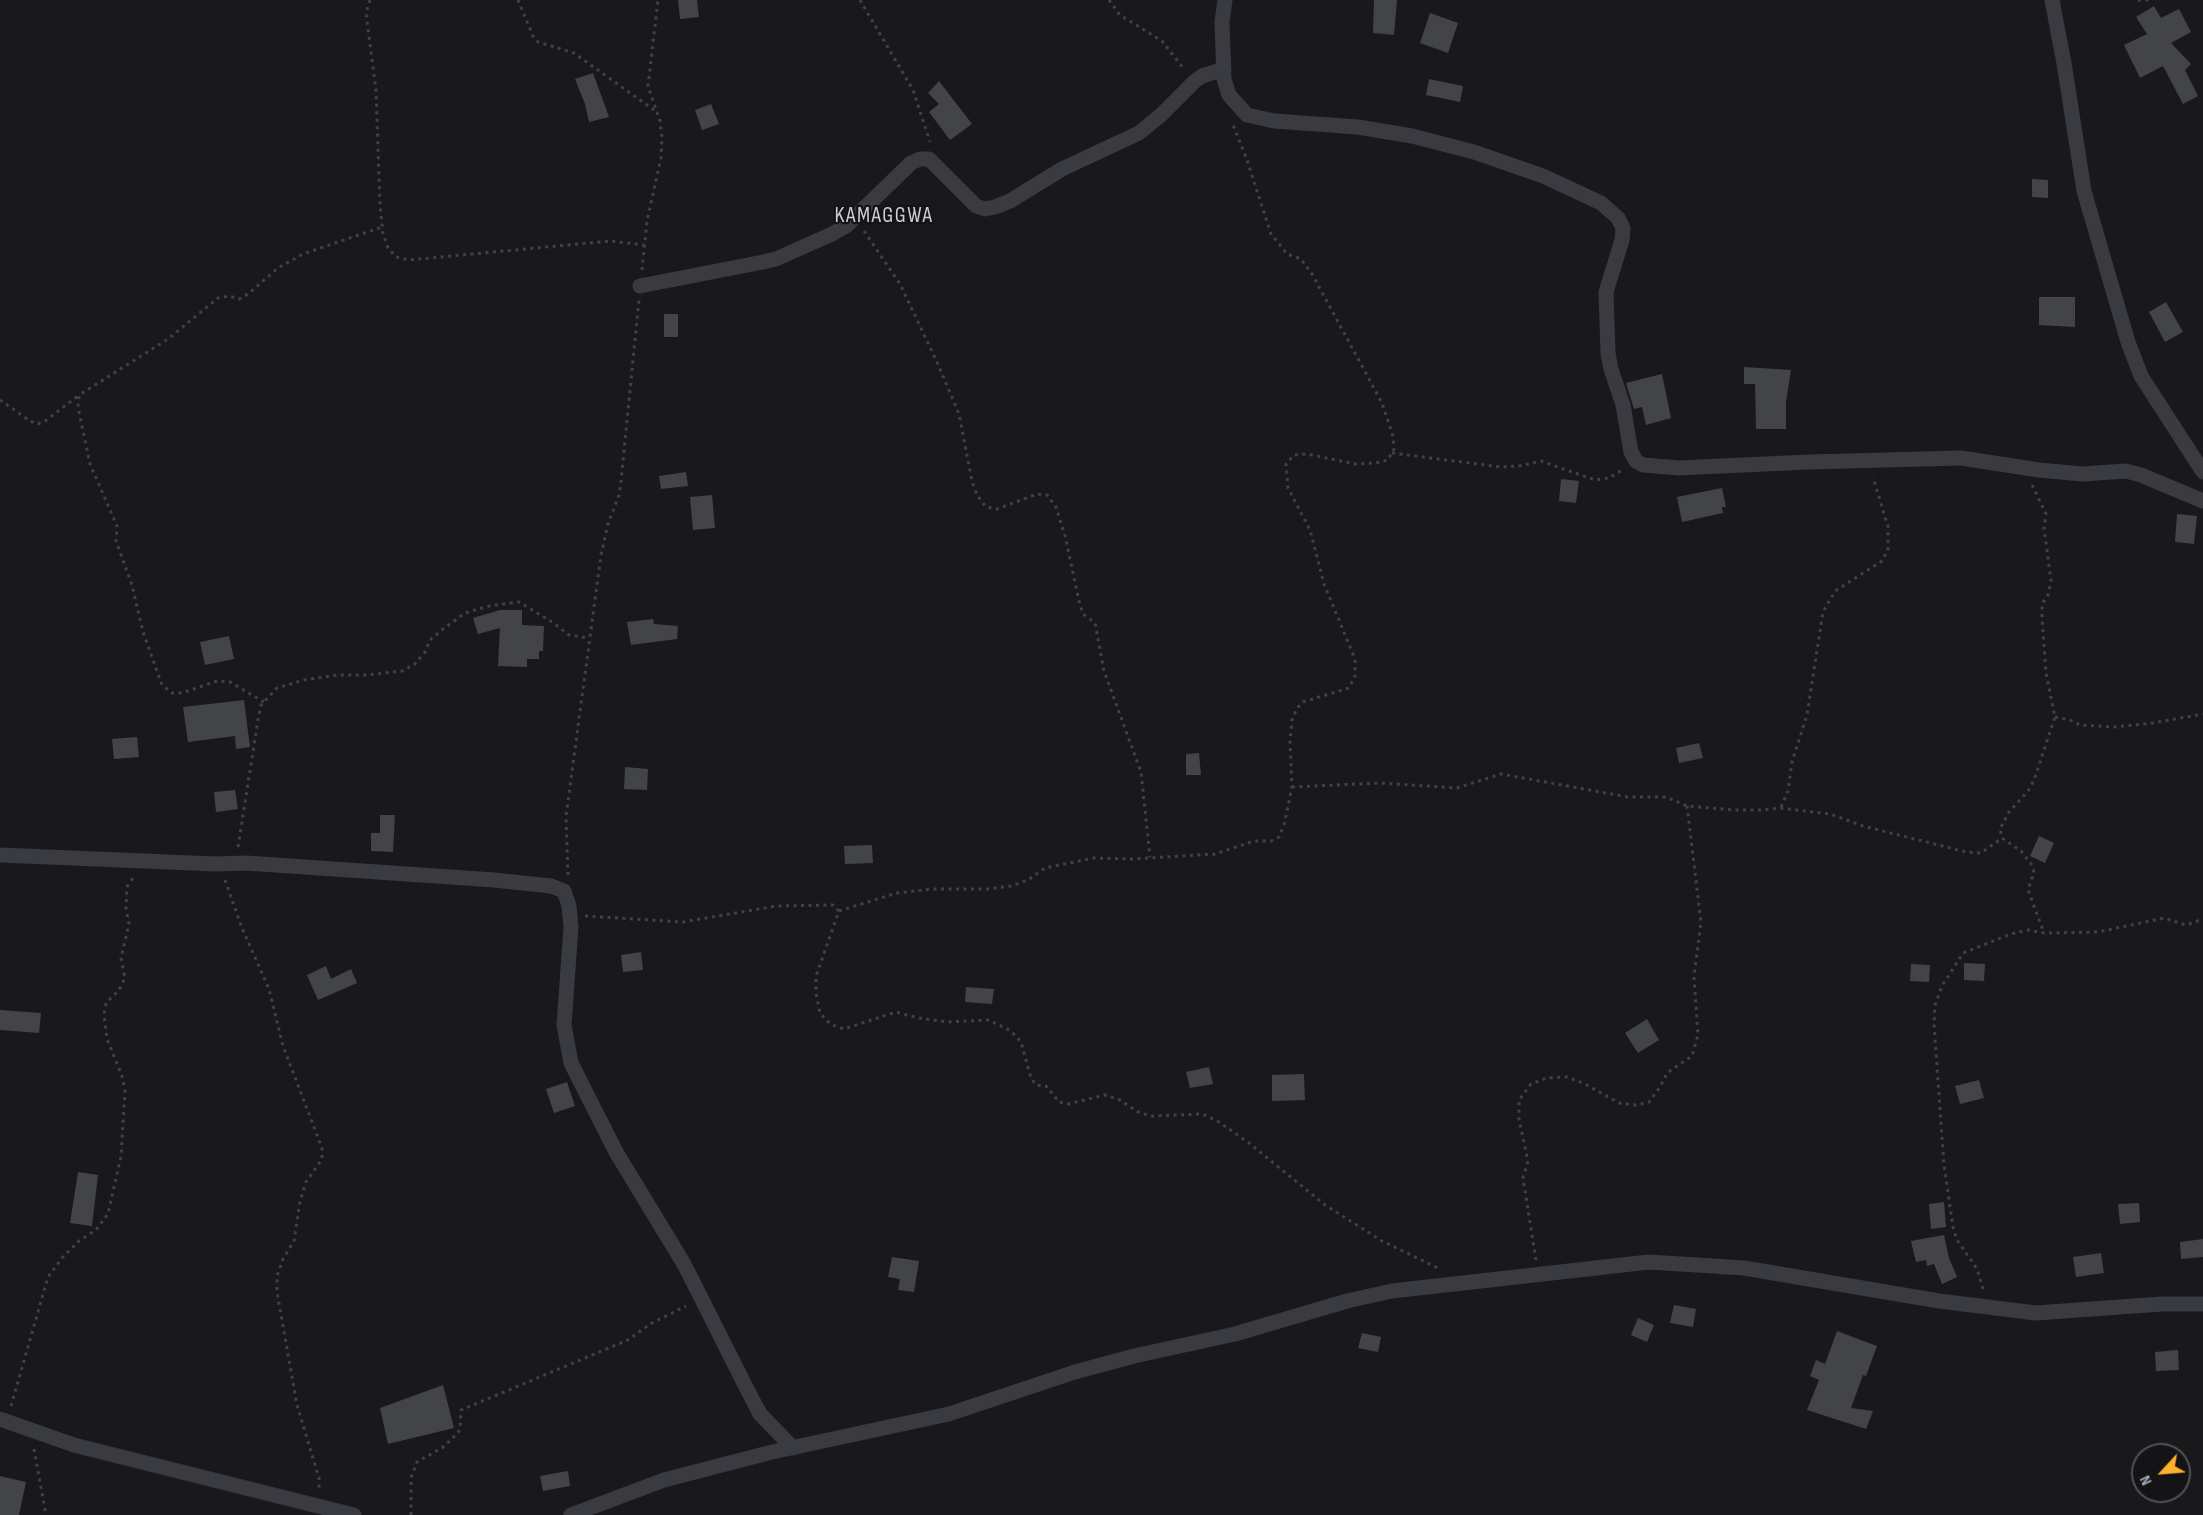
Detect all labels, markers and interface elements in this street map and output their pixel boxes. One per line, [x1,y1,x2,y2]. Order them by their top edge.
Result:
district label: KAMAGGWA [835,203,933,229]
north arrow [2131,1443,2191,1503]
text: N [2136,1472,2157,1488]

